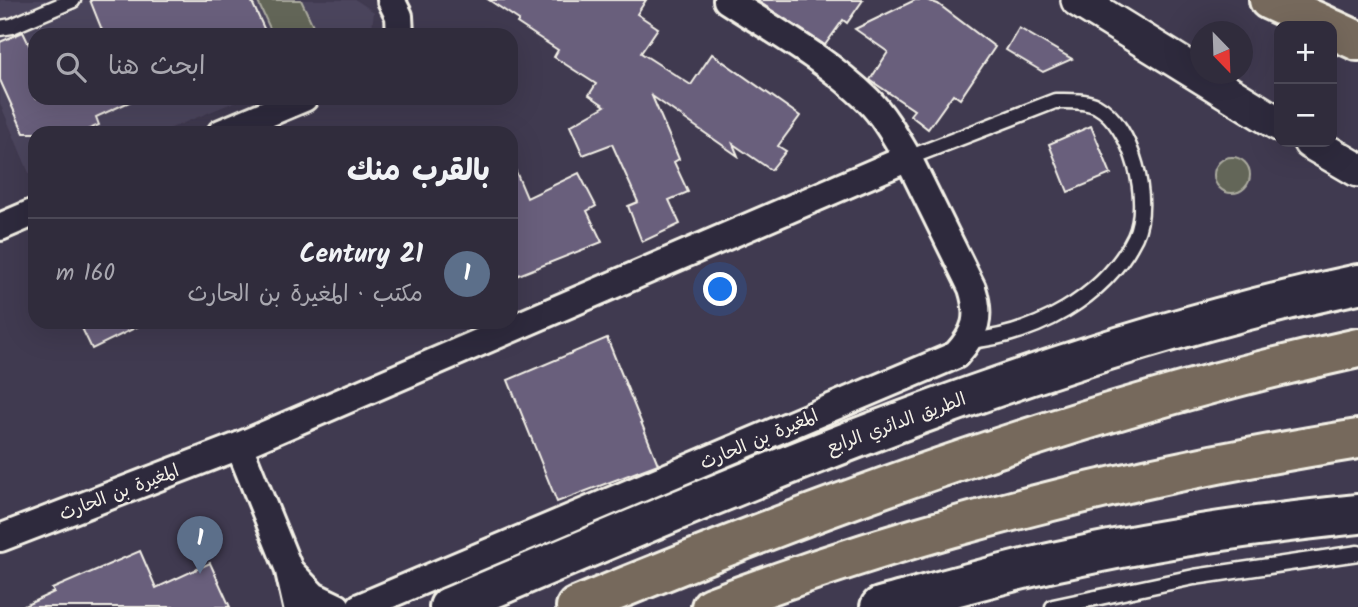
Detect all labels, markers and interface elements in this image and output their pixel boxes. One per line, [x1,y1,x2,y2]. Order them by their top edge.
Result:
north arrow [1190,21,1253,84]
map controls [1274,21,1337,147]
button: + [1274,21,1337,84]
search box [28,28,518,105]
text: ابحث هنا [108,46,205,88]
icon: search [52,48,90,86]
button: − [1274,84,1337,147]
text: بالقرب منك [347,148,490,196]
text: Century 21 [300,234,423,276]
text: 160 m [56,256,115,292]
text: 1 [464,256,470,292]
your location [703,272,737,306]
text: مكتب · المغيرة بن الحارث [188,277,423,313]
street label: الطريق الدائري الرابع [823,386,970,463]
street label: المغيرة بن الحارث [696,402,823,478]
street label: المغيرة بن الحارث [55,457,184,530]
pin: 1 [177,516,223,574]

